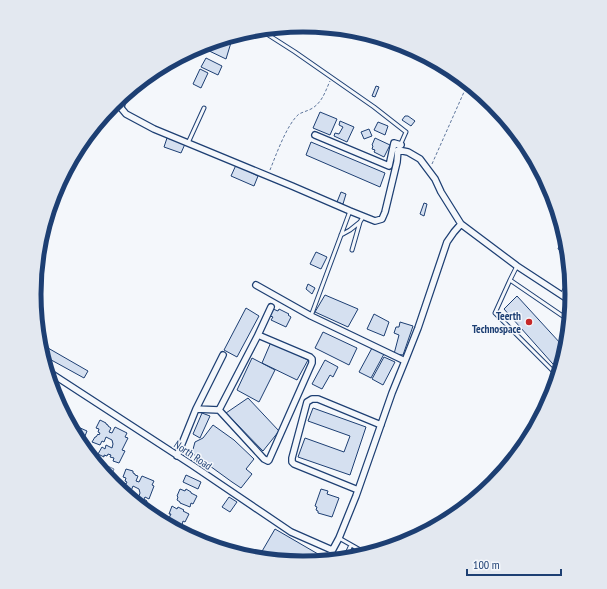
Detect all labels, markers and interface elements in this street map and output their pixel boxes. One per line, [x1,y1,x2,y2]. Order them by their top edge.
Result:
place label: Teerth Technospace [472,309,521,336]
marker: Teerth Technospace [524,317,534,327]
street label: North Road [171,437,215,473]
scale bar [467,551,561,577]
text: 100 m [473,557,500,572]

